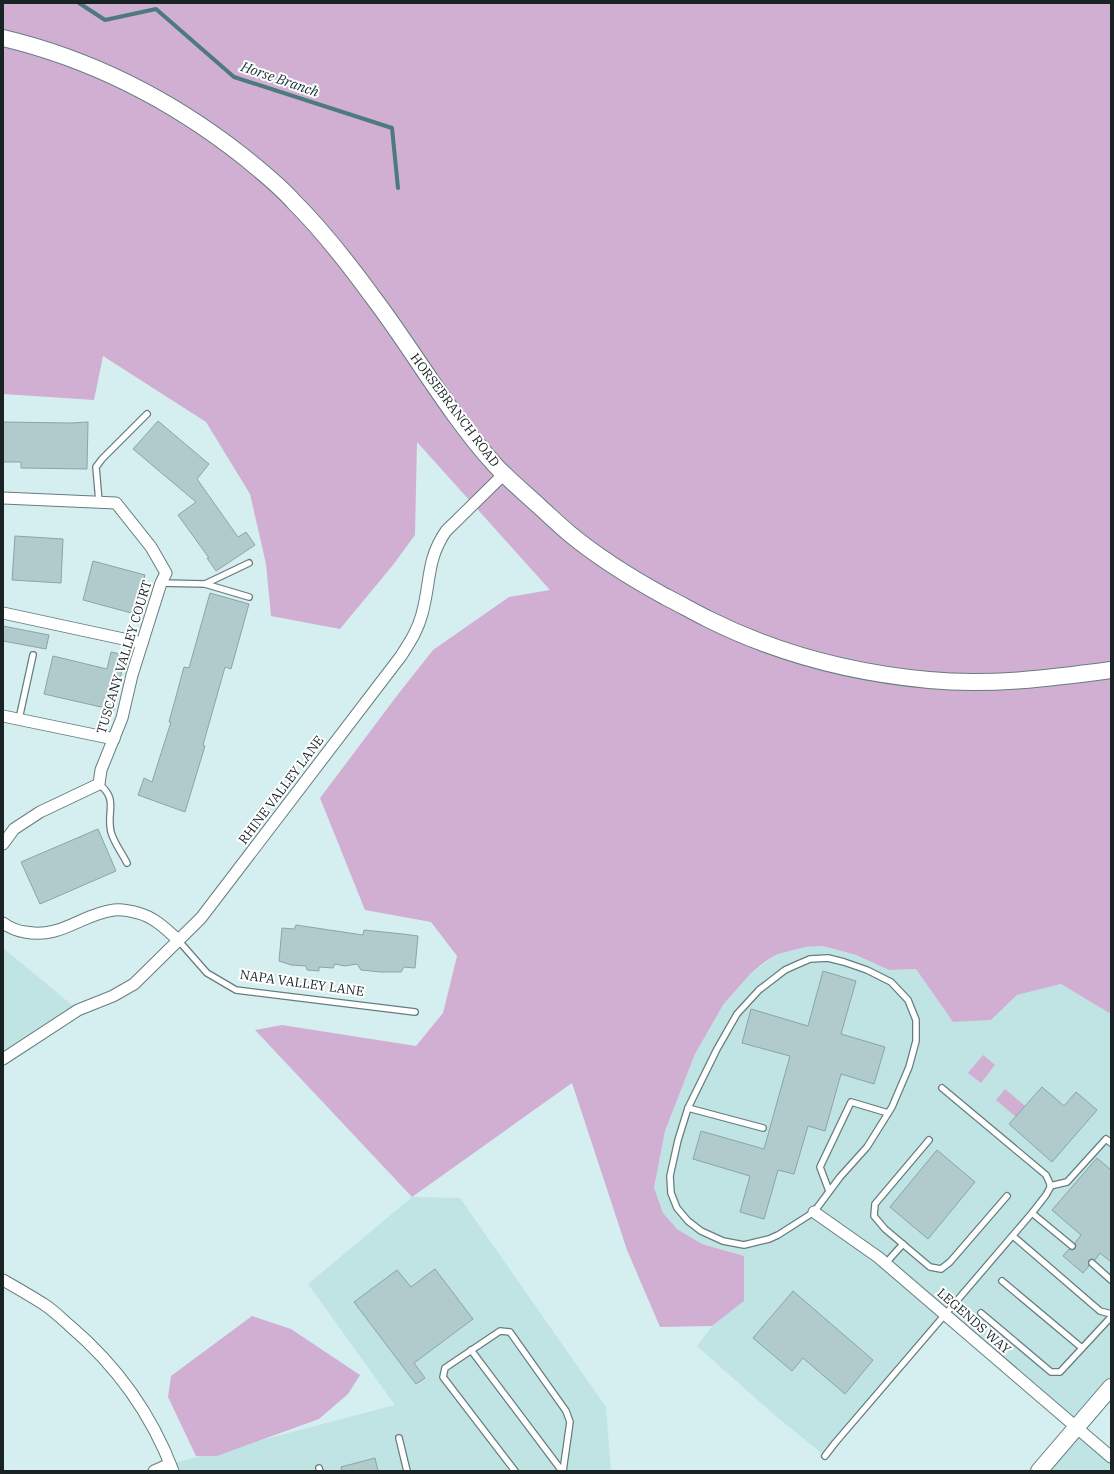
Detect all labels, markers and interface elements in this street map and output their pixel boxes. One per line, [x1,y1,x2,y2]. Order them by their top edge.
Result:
water label: Horse Branch [238,57,322,101]
street label: HORSEBRANCH ROAD [407,350,503,470]
street label: TUSCANY VALLEY COURT [92,578,156,736]
street label: RHINE VALLEY LANE [235,732,327,848]
street label: NAPA VALLEY LANE [239,966,365,1000]
street label: LEGENDS WAY [934,1284,1014,1358]

